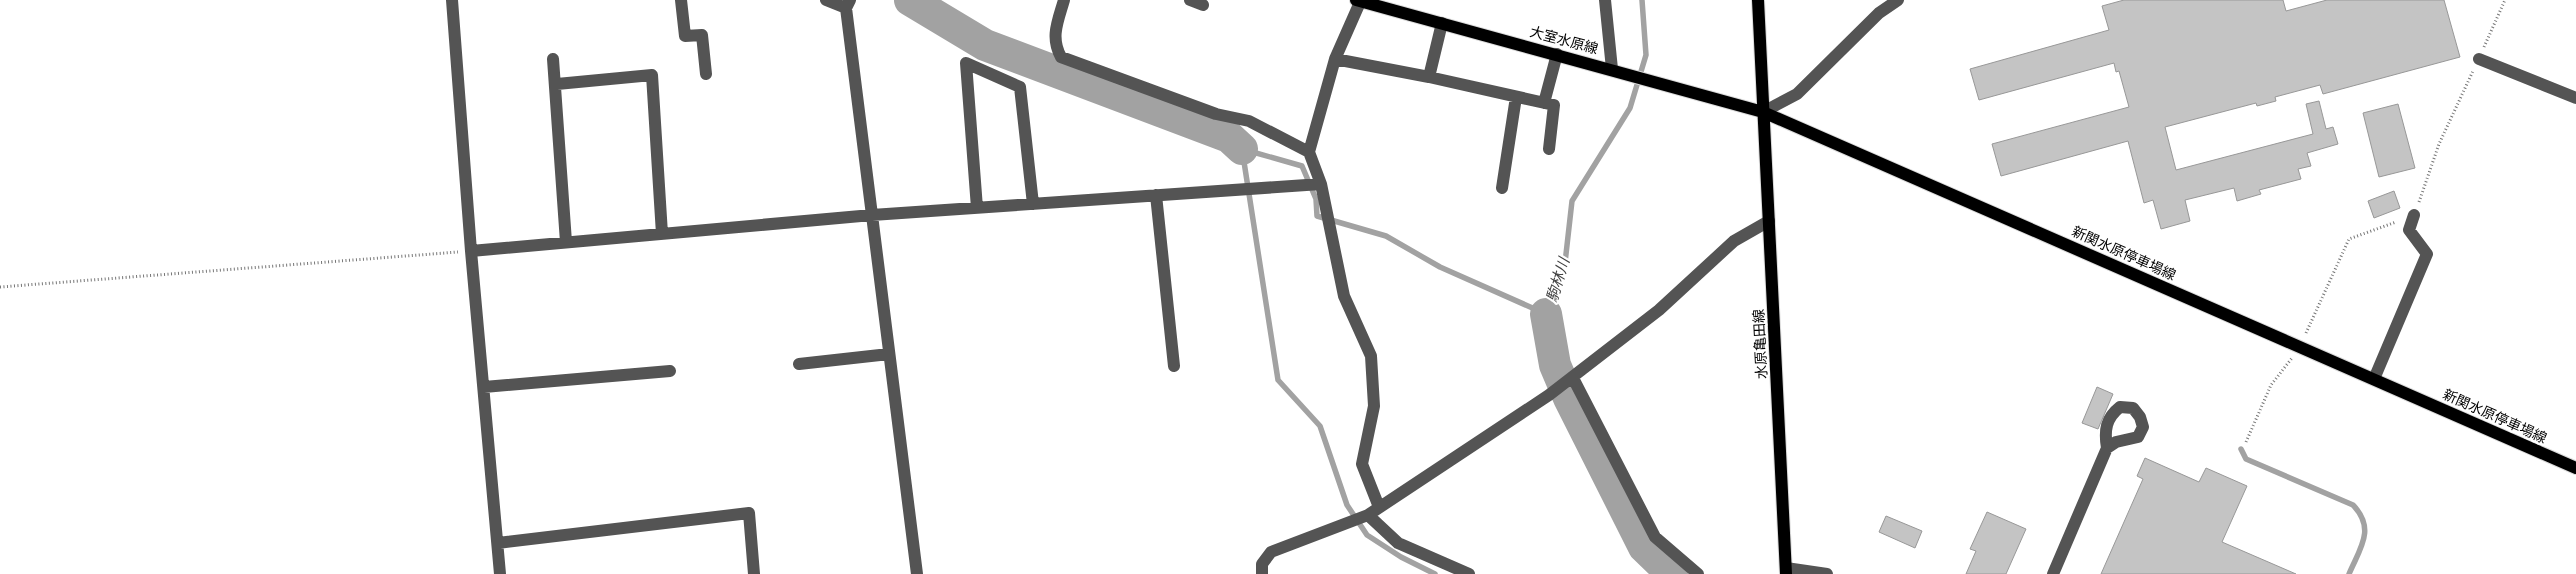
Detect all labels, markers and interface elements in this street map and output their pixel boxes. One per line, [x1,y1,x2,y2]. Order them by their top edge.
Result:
street label: 大室水原線 [1528,23,1600,57]
street label: 新関水原停車場線 [2070,223,2178,283]
water label: 駒林川 [1543,254,1574,304]
street label: 水原亀田線 [1750,309,1770,379]
street label: 新関水原停車場線 [2441,386,2549,446]

